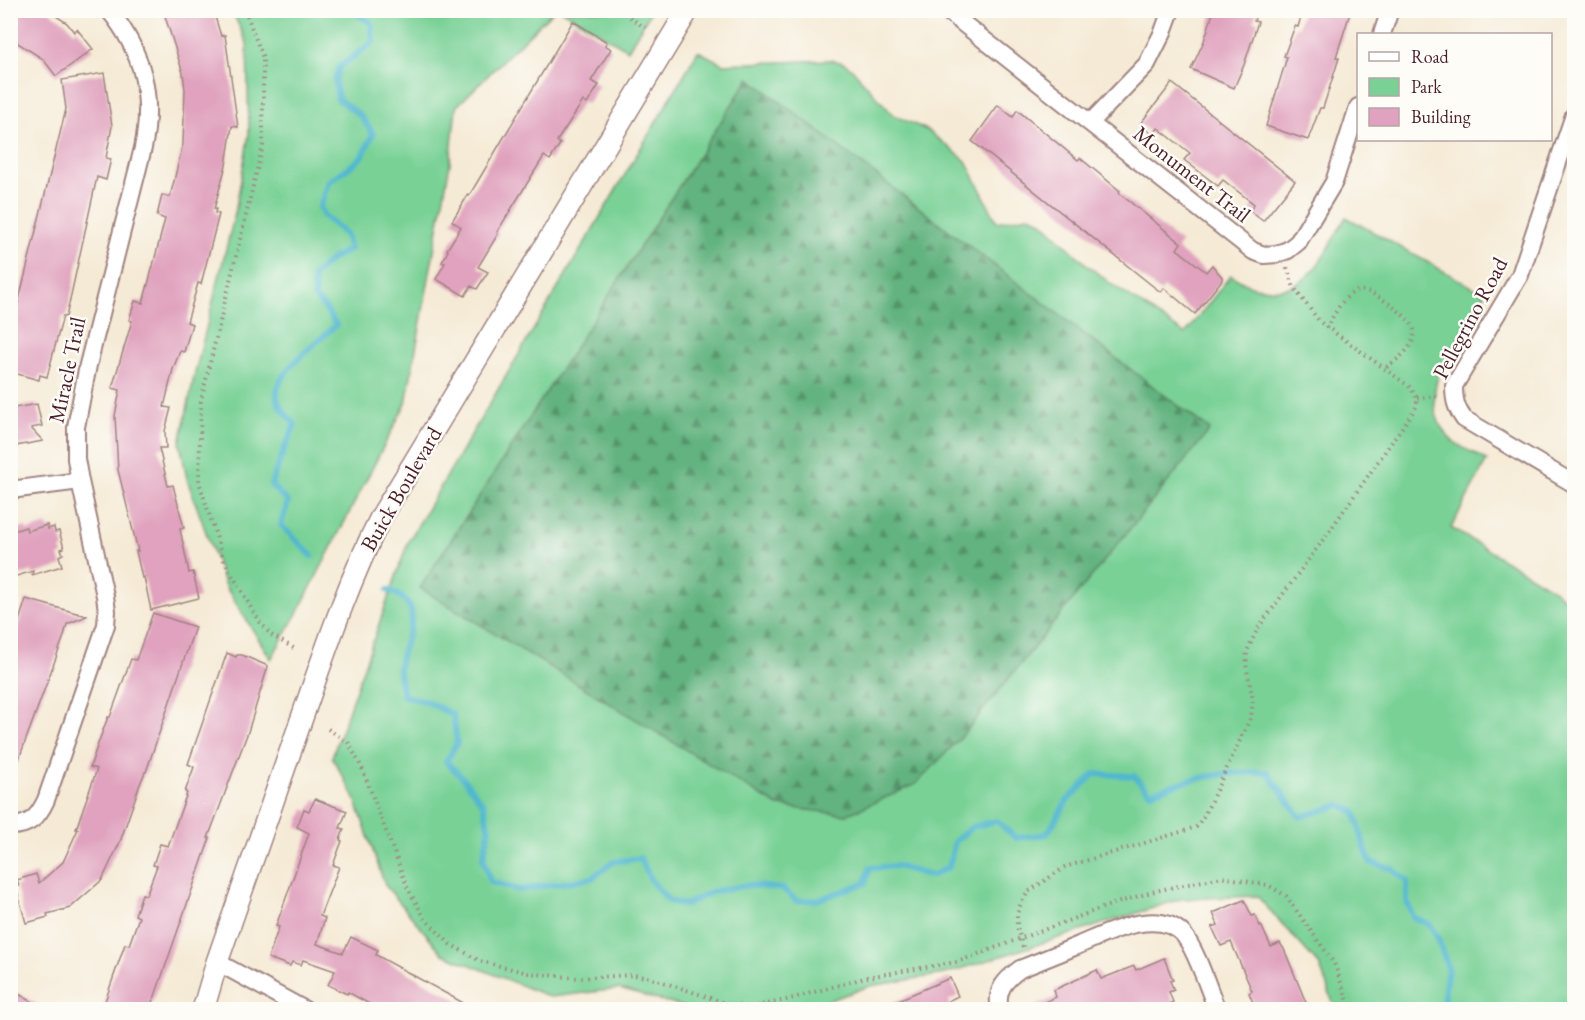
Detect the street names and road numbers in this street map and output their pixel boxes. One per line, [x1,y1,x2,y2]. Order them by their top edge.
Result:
street label: Monument Trail [1127,119,1257,229]
street label: Pellegrino Road [1426,251,1515,384]
street label: Miracle Trail [42,314,92,426]
street label: Buick Boulevard [354,421,449,557]

